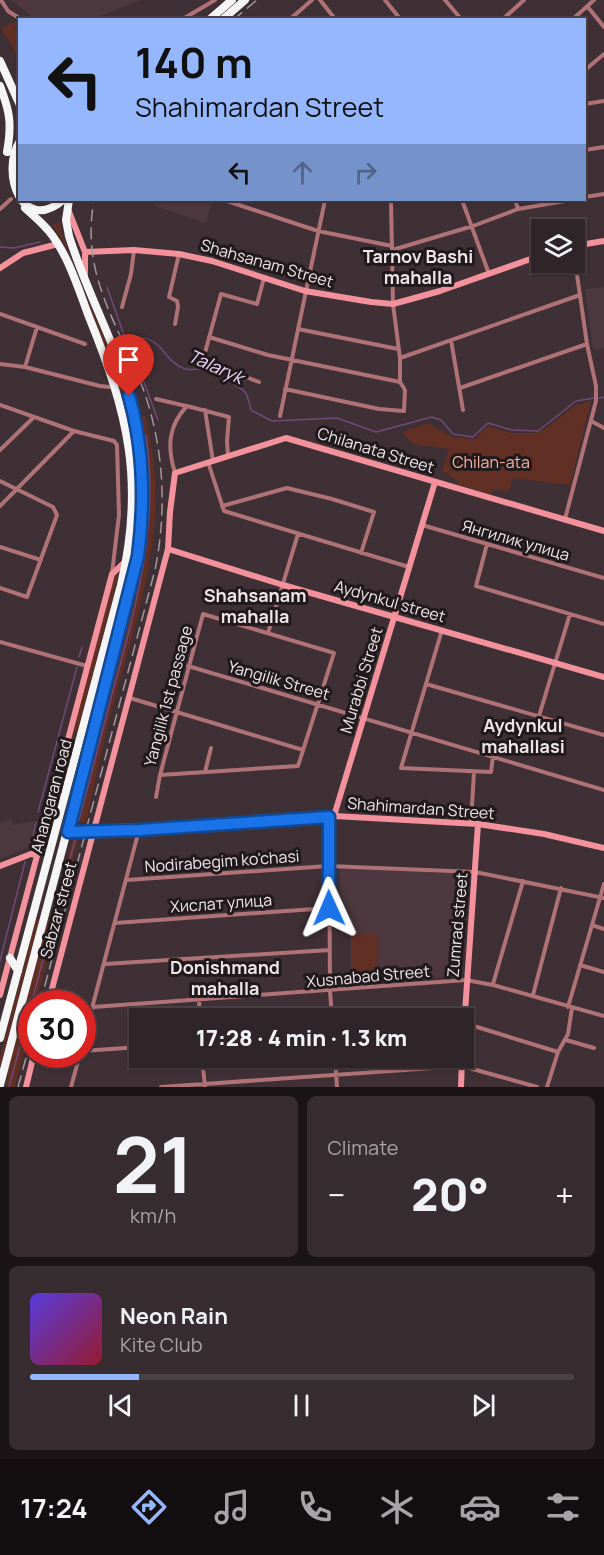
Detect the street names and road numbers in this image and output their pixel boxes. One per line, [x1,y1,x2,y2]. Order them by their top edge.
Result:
street label: Shahsanam Street [198,234,336,292]
street label: Chilanata Street [315,422,437,478]
street label: Янгилик улица [460,514,572,566]
street label: Aydynkul street [332,575,448,627]
street label: Yangilik 1st passage [139,623,197,769]
street label: Murabbi Street [334,624,388,736]
street label: Yangilik Street [226,655,332,705]
street label: Ahangaran road [25,737,77,855]
street label: Shahimardan Street [347,792,495,824]
street label: Nodirabegim ko'chasi [144,845,300,877]
street label: Sabzar street [35,859,81,961]
street label: Zumrad street [441,872,473,978]
street label: Хислат улица [169,888,273,918]
street label: Xusnabad Street [305,960,431,992]

